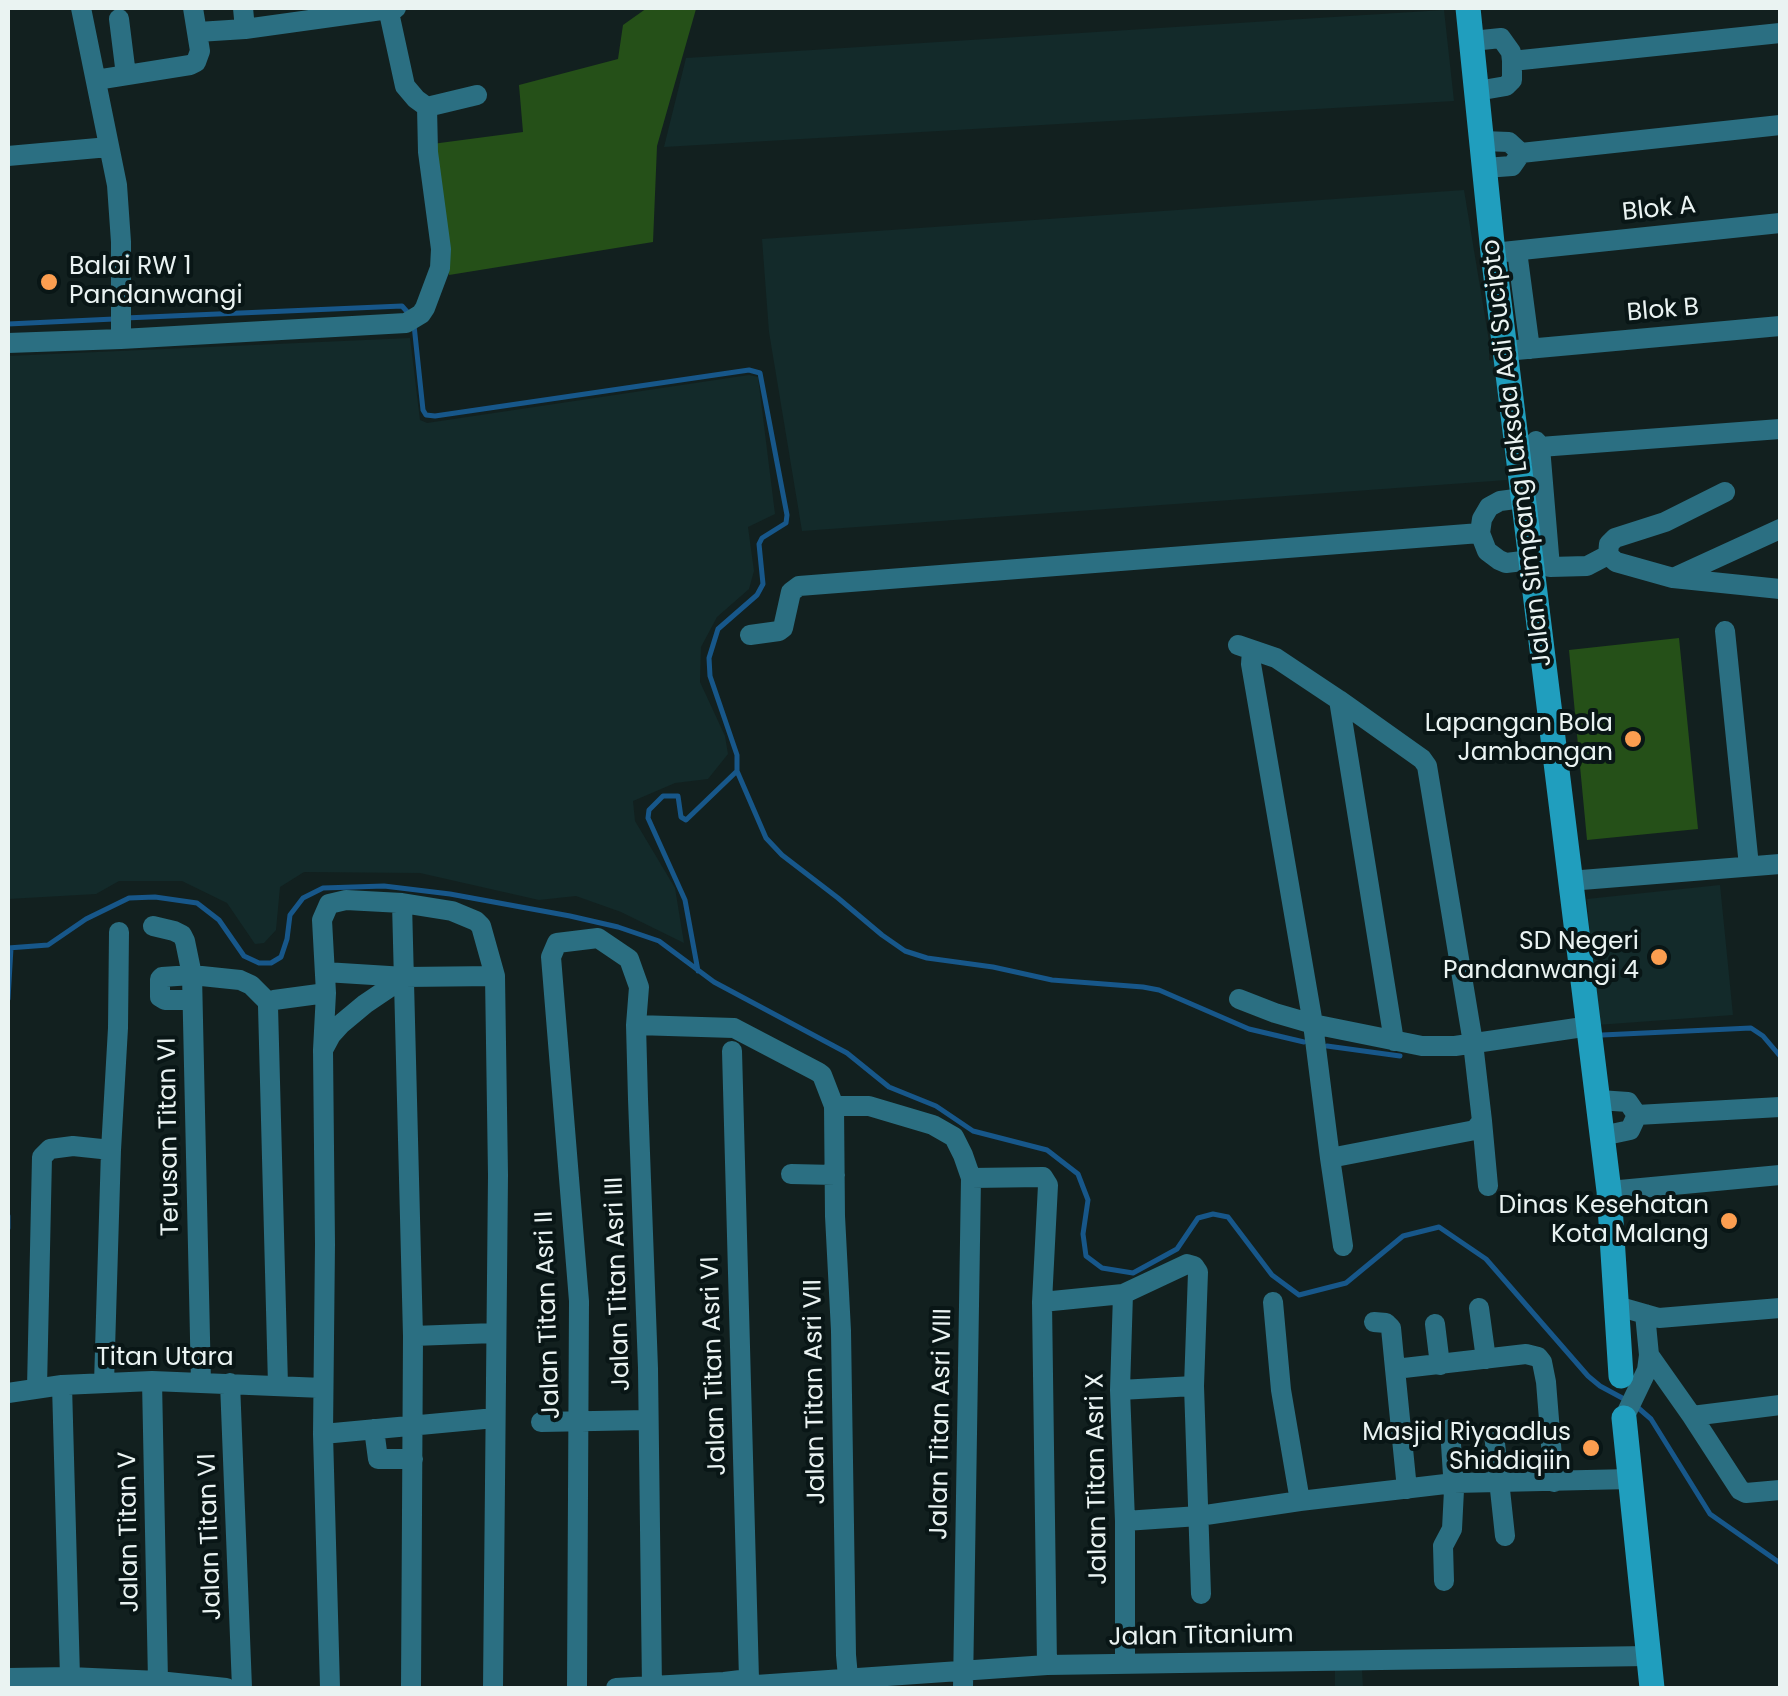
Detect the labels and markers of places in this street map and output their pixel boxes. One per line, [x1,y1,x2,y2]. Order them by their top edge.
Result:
place label: Balai RW 1 Pandanwangi [69,253,243,312]
marker: Balai RW 1 Pandanwangi [38,271,60,293]
place label: Lapangan Bola Jambangan [1425,710,1613,769]
marker: Lapangan Bola Jambangan [1622,728,1644,750]
place label: SD Negeri Pandanwangi 4 [1443,928,1639,987]
marker: SD Negeri Pandanwangi 4 [1648,946,1670,968]
place label: Dinas Kesehatan Kota Malang [1499,1192,1709,1251]
marker: Dinas Kesehatan Kota Malang [1718,1210,1740,1232]
place label: Masjid Riyaadlus Shiddiqiin [1362,1419,1571,1478]
marker: Masjid Riyaadlus Shiddiqiin [1580,1437,1602,1459]

